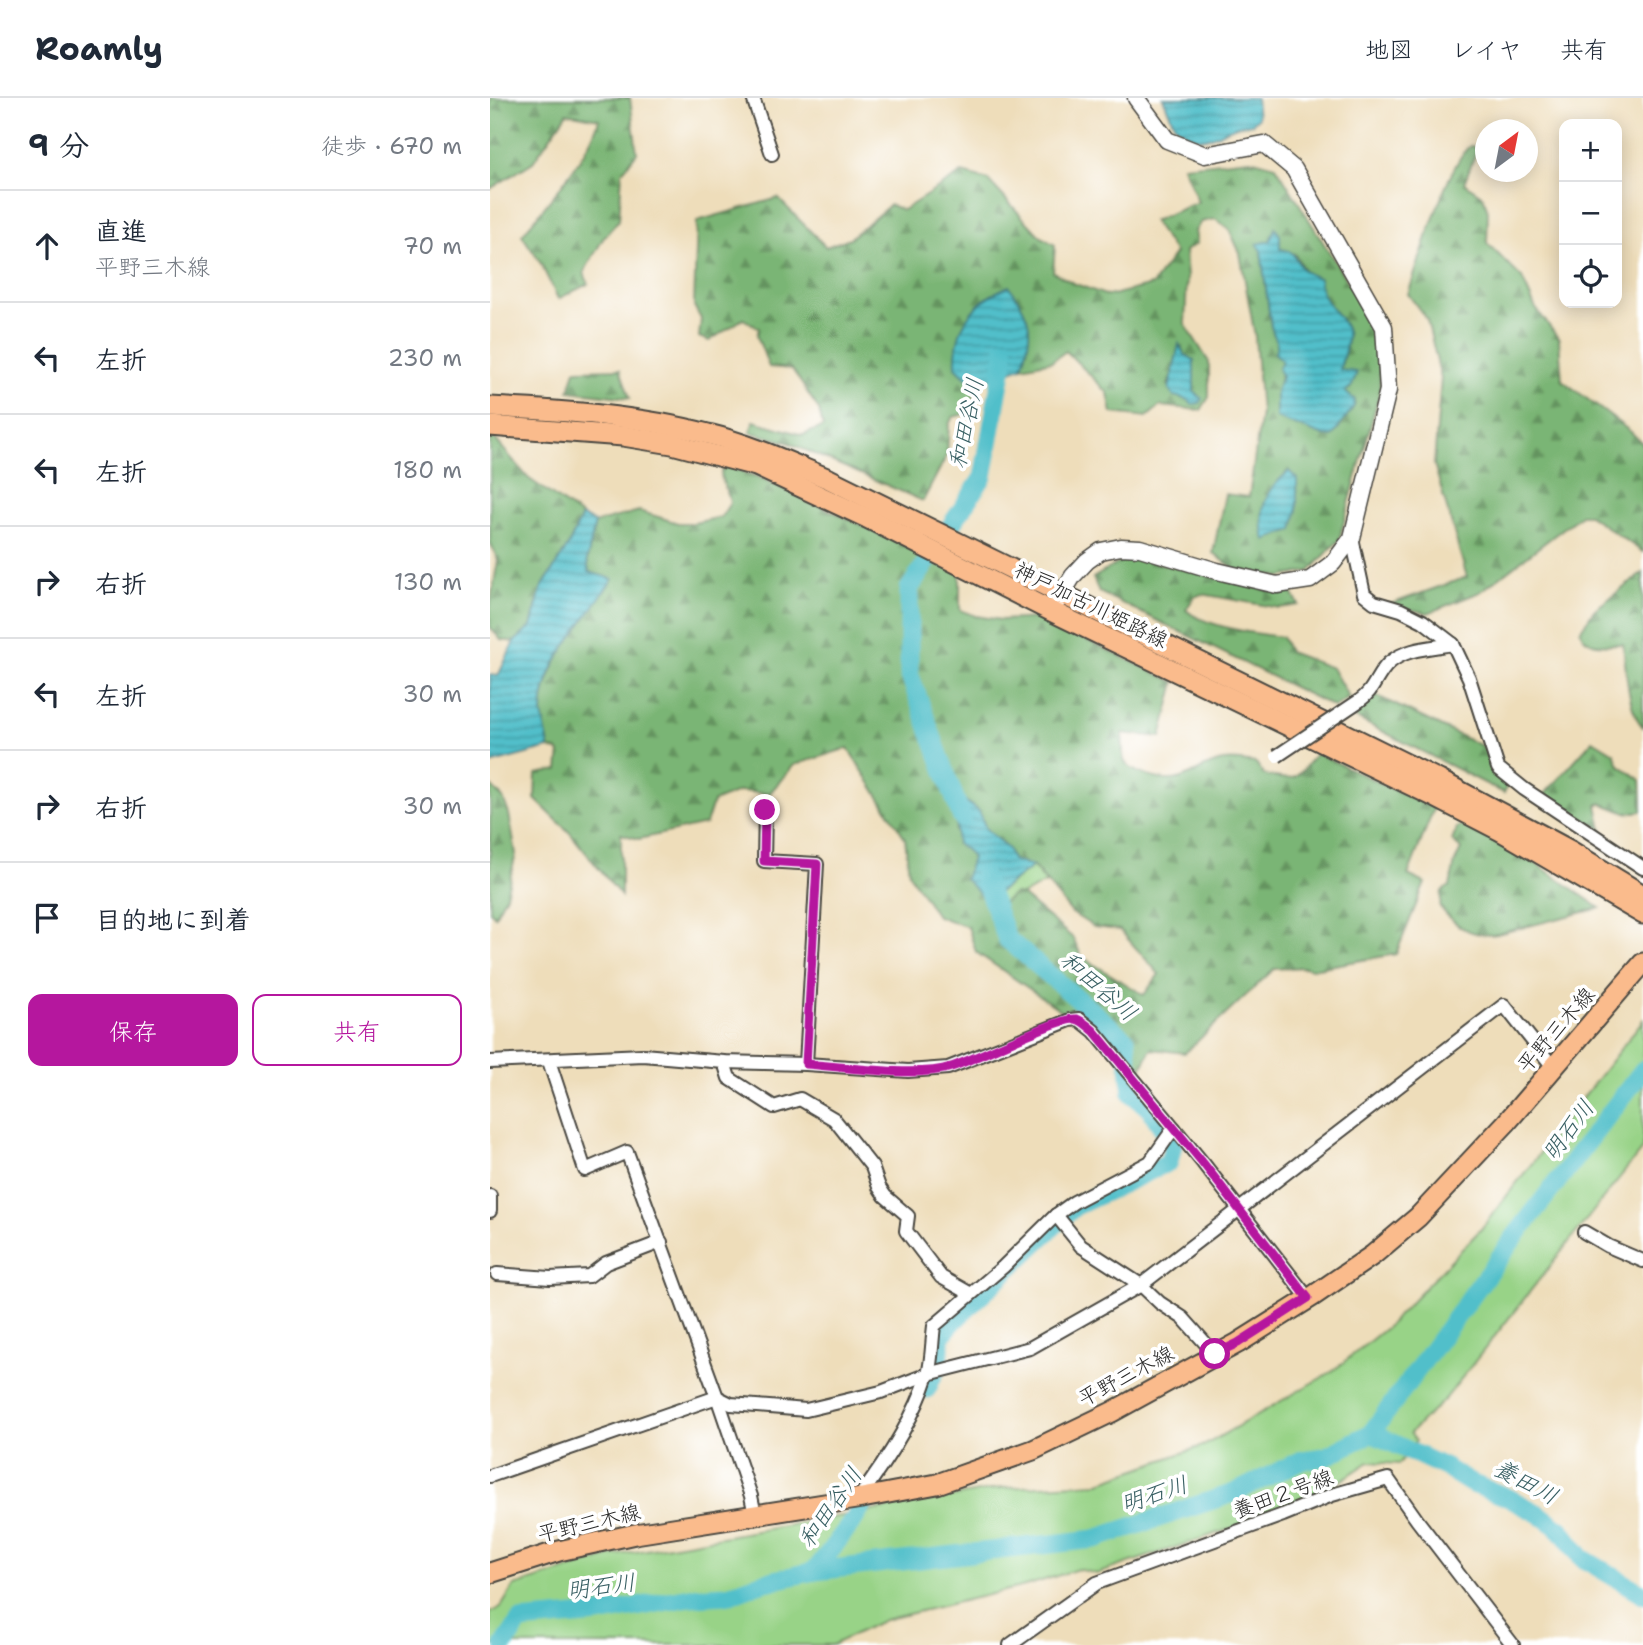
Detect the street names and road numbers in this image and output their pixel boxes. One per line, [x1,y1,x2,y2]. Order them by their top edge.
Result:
street label: 神戸加古川姫路線 [1009,556,1173,654]
street label: 平野三木線 [1511,981,1601,1079]
street label: 平野三木線 [1073,1339,1179,1413]
street label: 養田２号線 [1229,1463,1337,1525]
street label: 平野三木線 [535,1498,643,1548]

